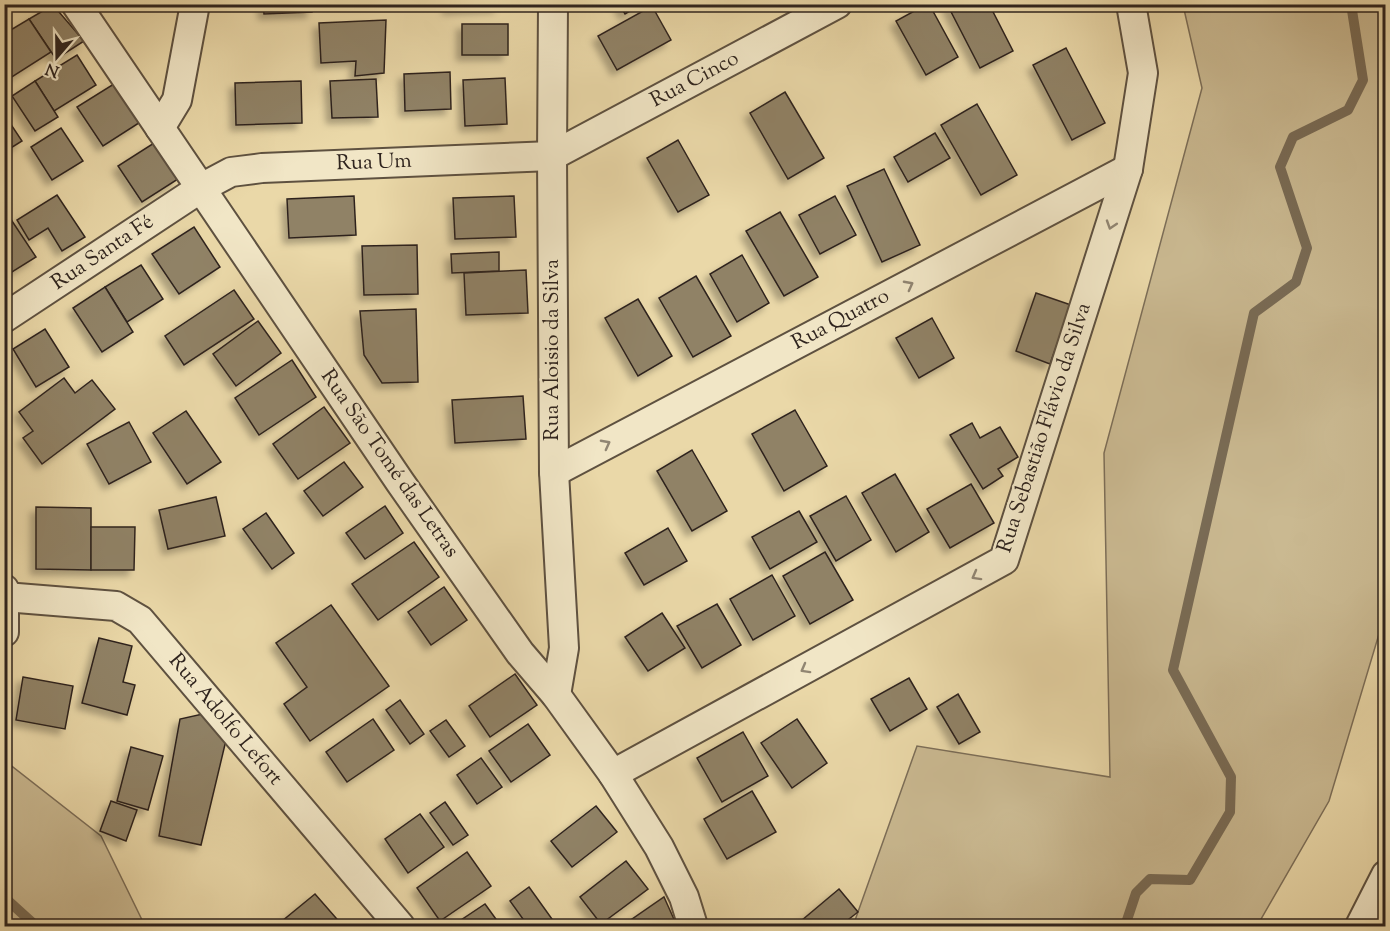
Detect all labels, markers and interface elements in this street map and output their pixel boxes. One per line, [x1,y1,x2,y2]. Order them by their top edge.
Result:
north arrow [27,27,87,87]
street label: Rua Cinco [645,44,745,116]
text: N [43,56,63,82]
street label: Rua Um [336,147,412,179]
street label: Rua Santa Fé [46,208,160,298]
one-way arrow [1106,219,1118,230]
street label: Rua Aloisio da Silva [538,259,568,441]
one-way arrow [902,281,913,292]
street label: Rua Quatro [787,282,895,358]
street label: Rua Sebastião Flávio da Silva [990,299,1100,557]
street label: Rua São Tomé das Letras [312,364,466,564]
one-way arrow [600,440,611,452]
one-way arrow [972,569,982,580]
street label: Rua Adolfo Lefort [161,647,289,793]
one-way arrow [801,662,811,673]

